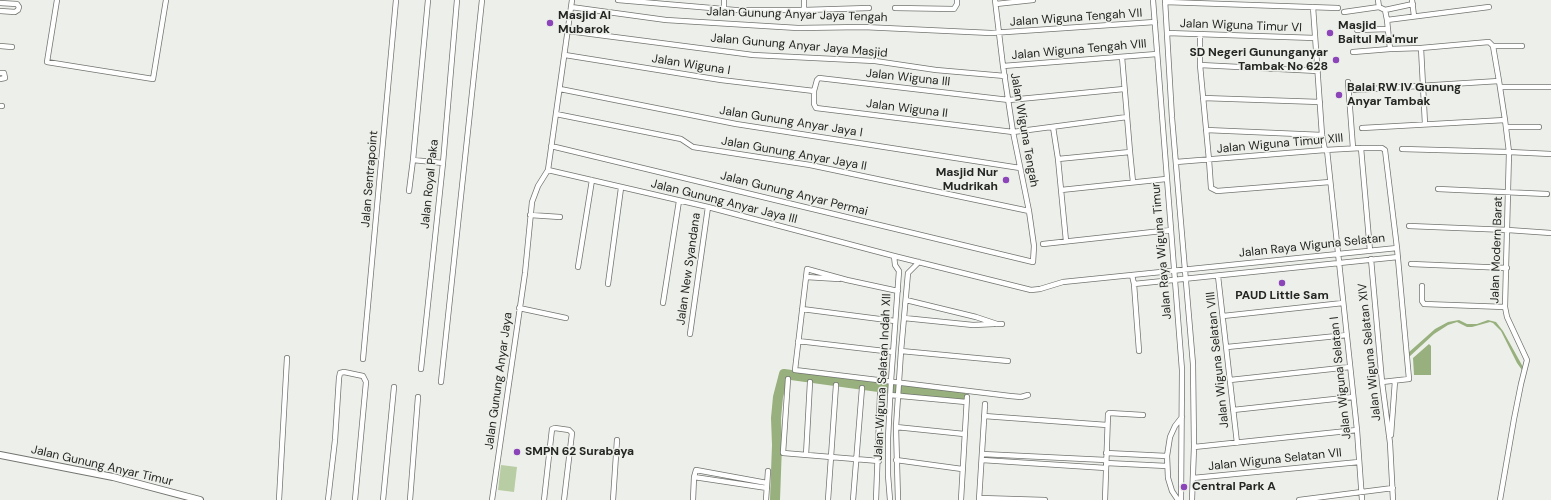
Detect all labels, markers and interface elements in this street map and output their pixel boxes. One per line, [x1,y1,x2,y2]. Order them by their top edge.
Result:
street label: Jalan Gunung Anyar Jaya Tengah [706,5,888,25]
street label: Jalan Wiguna Tengah VII [1009,6,1143,30]
place label: Masjid Al Mubarok [558,9,611,37]
street label: Jalan Wiguna Timur VI [1180,17,1302,35]
marker: Masjid Al Mubarok [545,18,555,28]
place label: Masjid Baitul Ma'mur [1338,19,1418,47]
marker: Masjid Baitul Ma'mur [1325,28,1335,38]
street label: Jalan Gunung Anyar Jaya Masjid [710,31,888,61]
street label: Jalan Wiguna Tengah VIII [1011,37,1147,63]
place label: SD Negeri Gununganyar Tambak No 628 [1189,46,1328,74]
street label: Jalan Wiguna I [651,52,731,78]
marker: SD Negeri Gununganyar Tambak No 628 [1331,55,1341,65]
street label: Jalan Wiguna III [865,66,951,90]
street label: Jalan Wiguna Tengah [1007,72,1041,188]
place label: Balai RW IV Gunung Anyar Tambak [1347,81,1461,109]
marker: Balai RW IV Gunung Anyar Tambak [1334,90,1344,100]
street label: Jalan Wiguna II [865,97,949,121]
street label: Jalan Gunung Anyar Jaya I [718,104,864,140]
street label: Jalan Sentrapoint [359,130,381,228]
street label: Jalan Wiguna Timur XIII [1216,131,1344,157]
street label: Jalan Gunung Anyar Jaya II [720,134,868,174]
street label: Jalan Royal Paka [418,139,442,229]
place label: Masjid Nur Mudrikah [936,166,998,194]
street label: Jalan Gunung Anyar Permai [719,169,869,219]
marker: Masjid Nur Mudrikah [1001,175,1011,185]
street label: Jalan Gunung Anyar Jaya III [649,177,799,227]
street label: Jalan Raya Wiguna Timur [1149,182,1175,320]
street label: Jalan Modern Barat [1488,196,1506,304]
street label: Jalan New Syandana [674,212,704,326]
street label: Jalan Raya Wiguna Selatan [1238,231,1386,261]
marker: PAUD Little Sam [1277,278,1287,288]
street label: Jalan Wiguna Selatan XIV [1356,282,1384,422]
place label: PAUD Little Sam [1235,289,1329,303]
street label: Jalan Wiguna Selatan VIII [1204,291,1232,429]
street label: Jalan Wiguna Selatan Indah XII [871,293,895,461]
street label: Jalan Gunung Anyar Jaya [482,311,516,451]
street label: Jalan Wiguna Selatan I [1327,316,1355,440]
street label: Jalan Gunung Anyar Timur [30,443,174,489]
place label: SMPN 62 Surabaya [525,445,634,459]
street label: Jalan Wiguna Selatan VII [1207,446,1343,474]
marker: SMPN 62 Surabaya [512,447,522,457]
place label: Central Park A [1192,480,1276,494]
marker: Central Park A [1179,482,1189,492]

